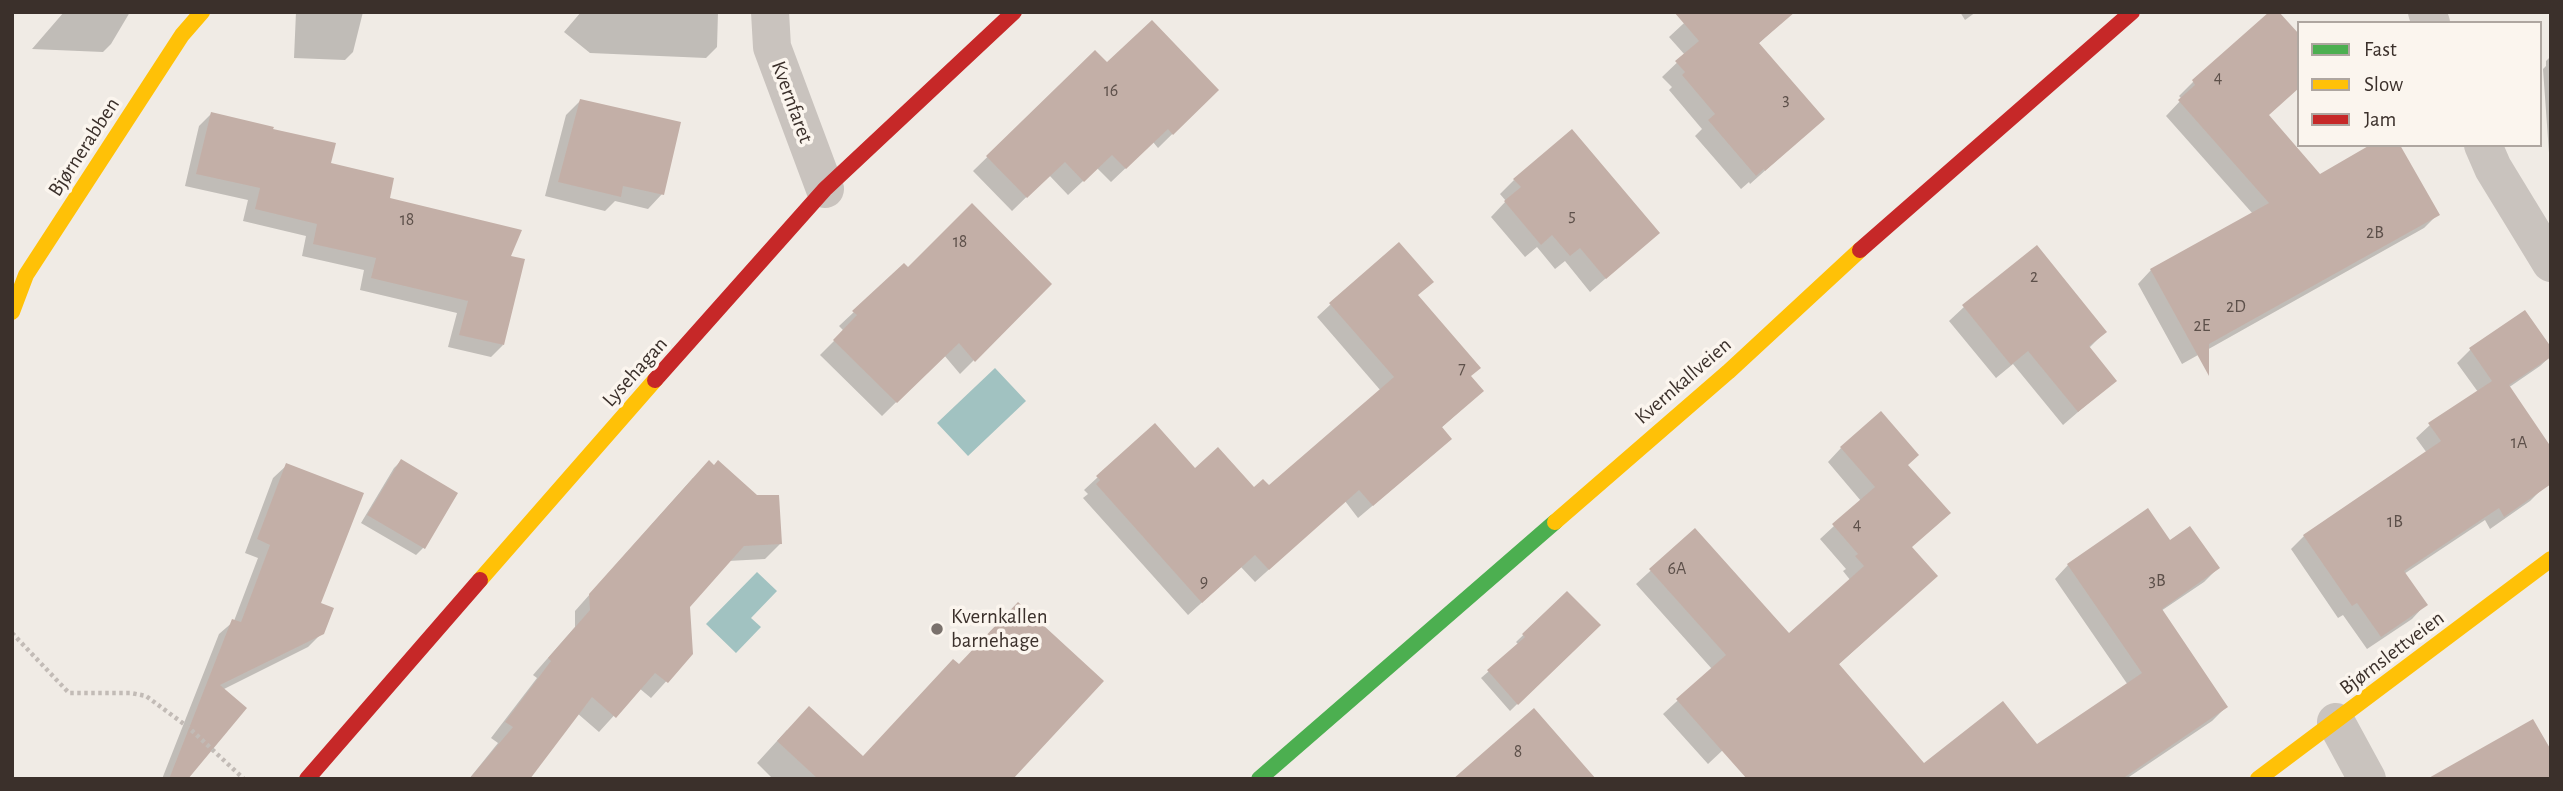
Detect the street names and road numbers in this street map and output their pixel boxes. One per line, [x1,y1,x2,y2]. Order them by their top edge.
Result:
street label: Kvernfaret [766,58,818,146]
street label: Bjørnerabben [43,93,125,201]
street label: Lysehagan [597,332,673,412]
street label: Kvernkallveien [1629,332,1737,430]
street label: Bjørnslettveien [2335,605,2449,701]

